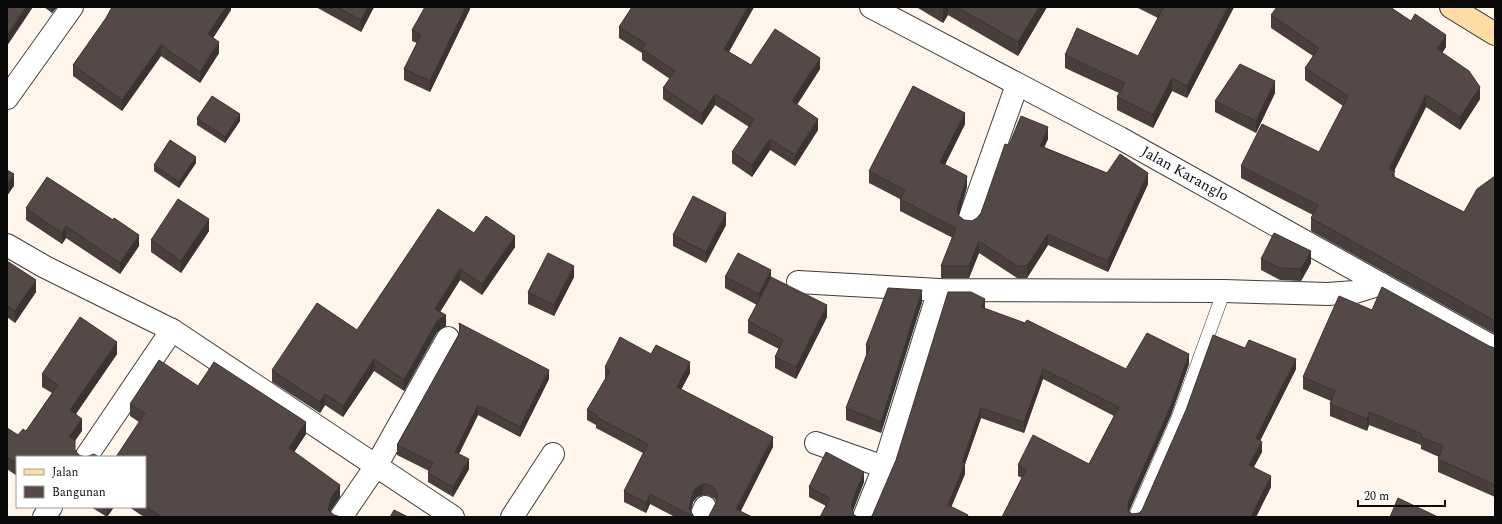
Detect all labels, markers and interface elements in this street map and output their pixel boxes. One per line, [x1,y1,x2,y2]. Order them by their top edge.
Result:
street label: Jalan Karanglo [1137,140,1233,208]
legend [16,456,146,508]
text: Jalan [52,463,79,482]
scale bar [1358,482,1445,508]
text: Bangunan [52,483,106,502]
text: 20 m [1364,487,1389,506]

